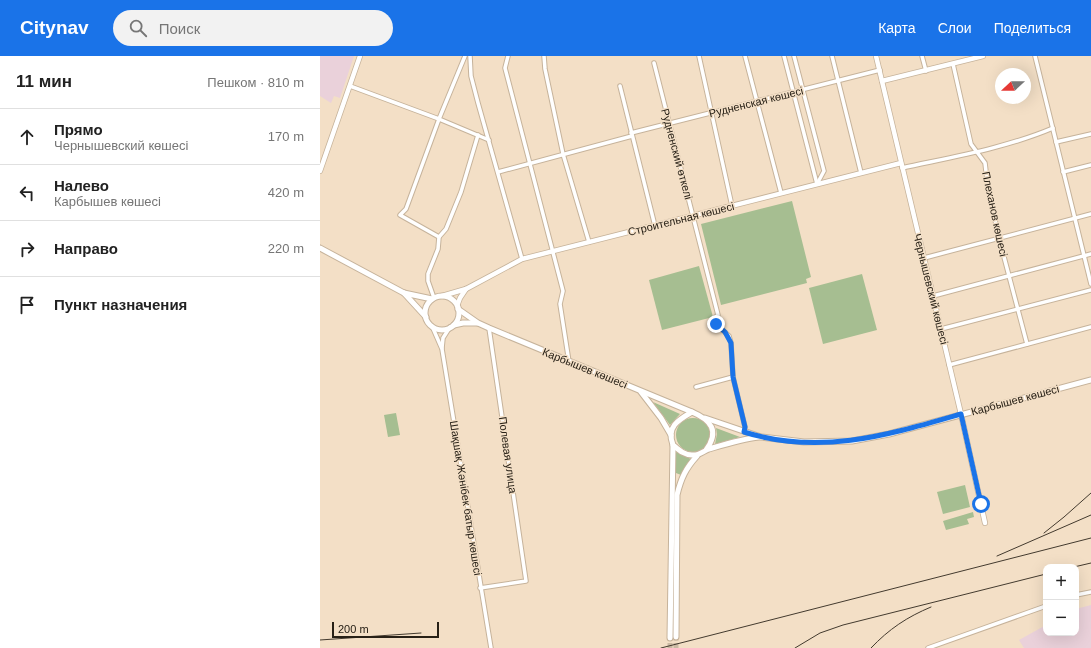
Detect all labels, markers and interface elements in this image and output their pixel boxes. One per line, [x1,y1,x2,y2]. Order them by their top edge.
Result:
search box [113,10,393,46]
text: Citynav [20,17,89,38]
icon: search [127,17,149,39]
text: Поиск [159,20,200,37]
text: Карта [878,20,916,36]
text: Слои [938,20,972,36]
text: Поделиться [994,20,1071,36]
north arrow [995,68,1031,104]
text: 11 мин [16,72,72,91]
text: Пешком · 810 m [207,75,304,90]
street label: Рудненская көшесі [708,84,804,120]
street label: Рудненский өткелі [659,107,695,201]
text: Прямо [54,121,103,138]
icon: ahead [16,126,38,148]
text: 170 m [268,129,304,144]
text: Чернышевский көшесі [54,138,188,153]
street label: Плеханов көшесі [980,170,1010,258]
text: Налево [54,177,109,194]
icon: left [16,182,38,204]
text: 420 m [268,185,304,200]
text: Карбышев көшесі [54,194,161,209]
street label: Строительная көшесі [627,200,735,238]
street label: Чернышевский көшесі [911,232,951,346]
icon: right [16,238,38,260]
text: Направо [54,240,118,257]
text: 220 m [268,241,304,256]
icon: arrive [16,294,38,316]
text: Пункт назначения [54,296,187,313]
route end [707,315,725,333]
street label: Карбышев көшесі [541,345,629,391]
street label: Карбышев көшесі [970,382,1060,418]
street label: Полевая улица [497,416,519,495]
street label: Шақшақ Жәнібек батыр көшесі [448,420,484,576]
route start [972,495,990,513]
map controls [1043,564,1079,636]
button: + [1043,564,1079,600]
button: − [1043,600,1079,636]
scale bar [332,620,439,639]
text: 200 m [338,623,369,635]

